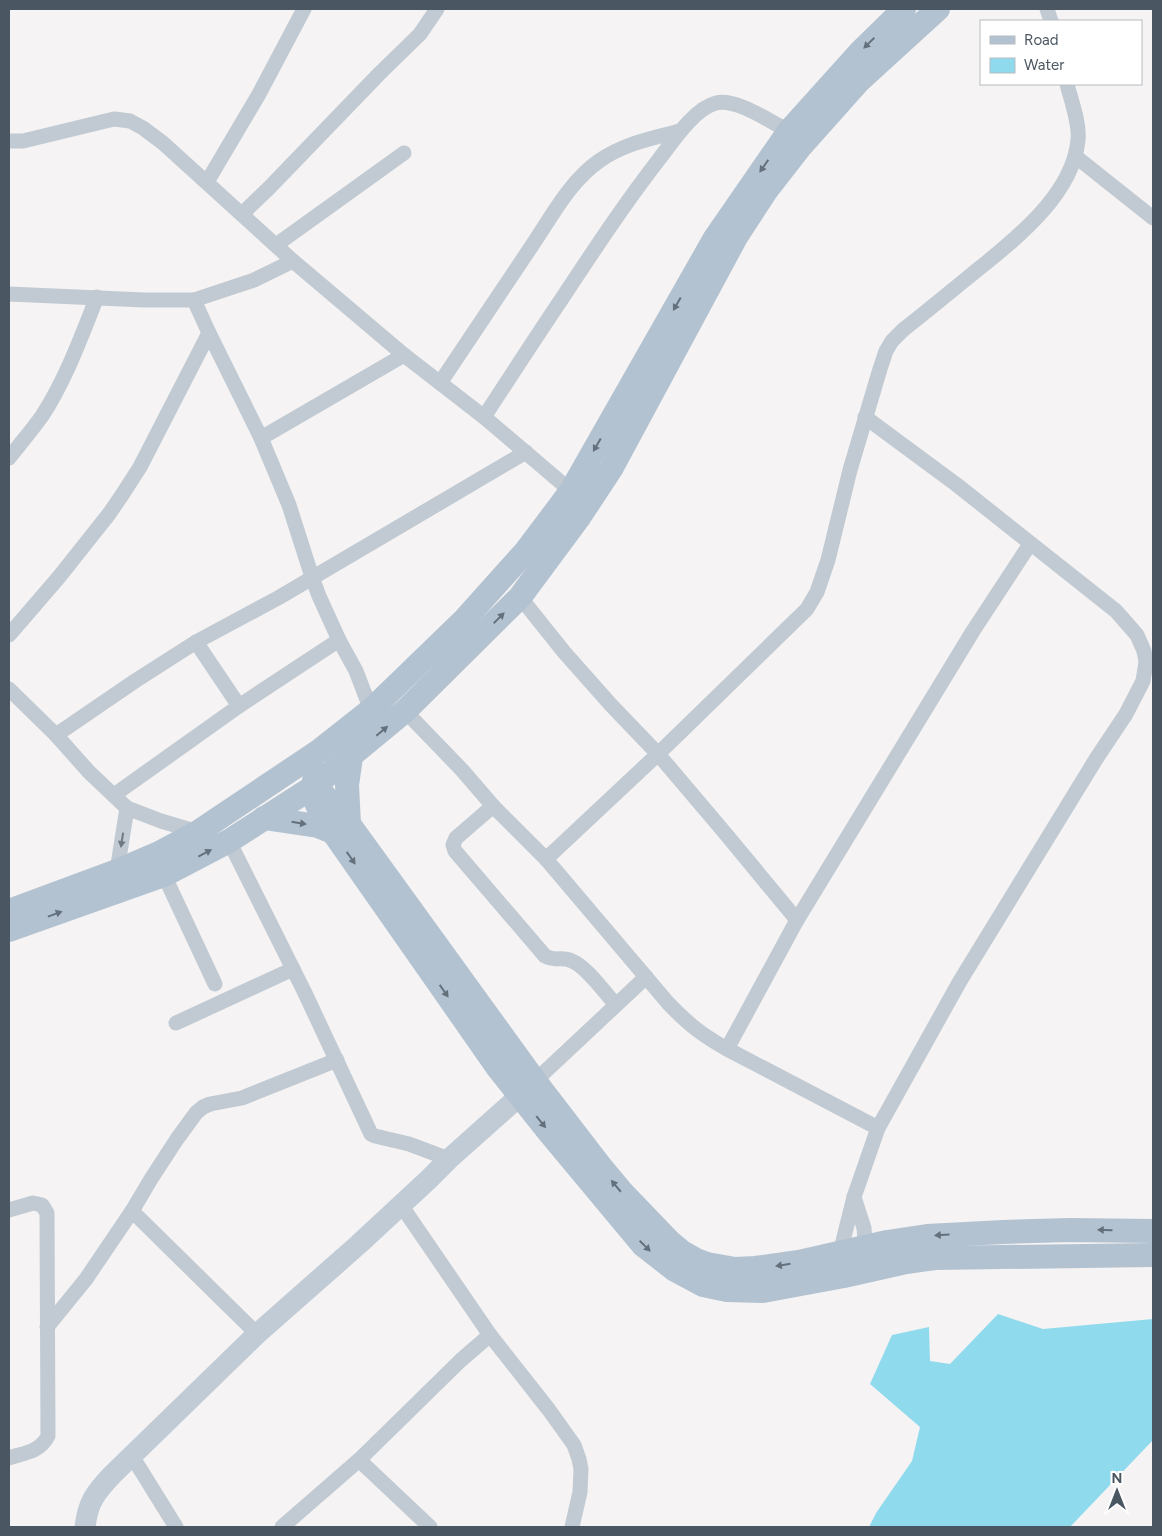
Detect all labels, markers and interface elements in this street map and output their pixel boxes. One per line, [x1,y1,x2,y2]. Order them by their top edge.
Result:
legend [980,20,1142,85]
text: Road [1024,31,1059,49]
one-way arrow [863,37,875,49]
text: Water [1024,56,1064,74]
one-way arrow [759,160,769,173]
one-way arrow [673,297,682,310]
one-way arrow [593,439,602,452]
one-way arrow [492,613,504,625]
one-way arrow [375,725,387,737]
one-way arrow [292,819,308,827]
one-way arrow [118,832,126,848]
one-way arrow [198,849,212,857]
one-way arrow [346,851,356,865]
one-way arrow [48,910,63,918]
one-way arrow [439,984,450,997]
one-way arrow [535,1115,546,1128]
one-way arrow [611,1180,622,1193]
one-way arrow [1096,1226,1112,1234]
one-way arrow [934,1232,950,1240]
one-way arrow [639,1240,651,1252]
one-way arrow [774,1261,790,1269]
north arrow [1092,1466,1142,1516]
text: N [1112,1470,1122,1487]

